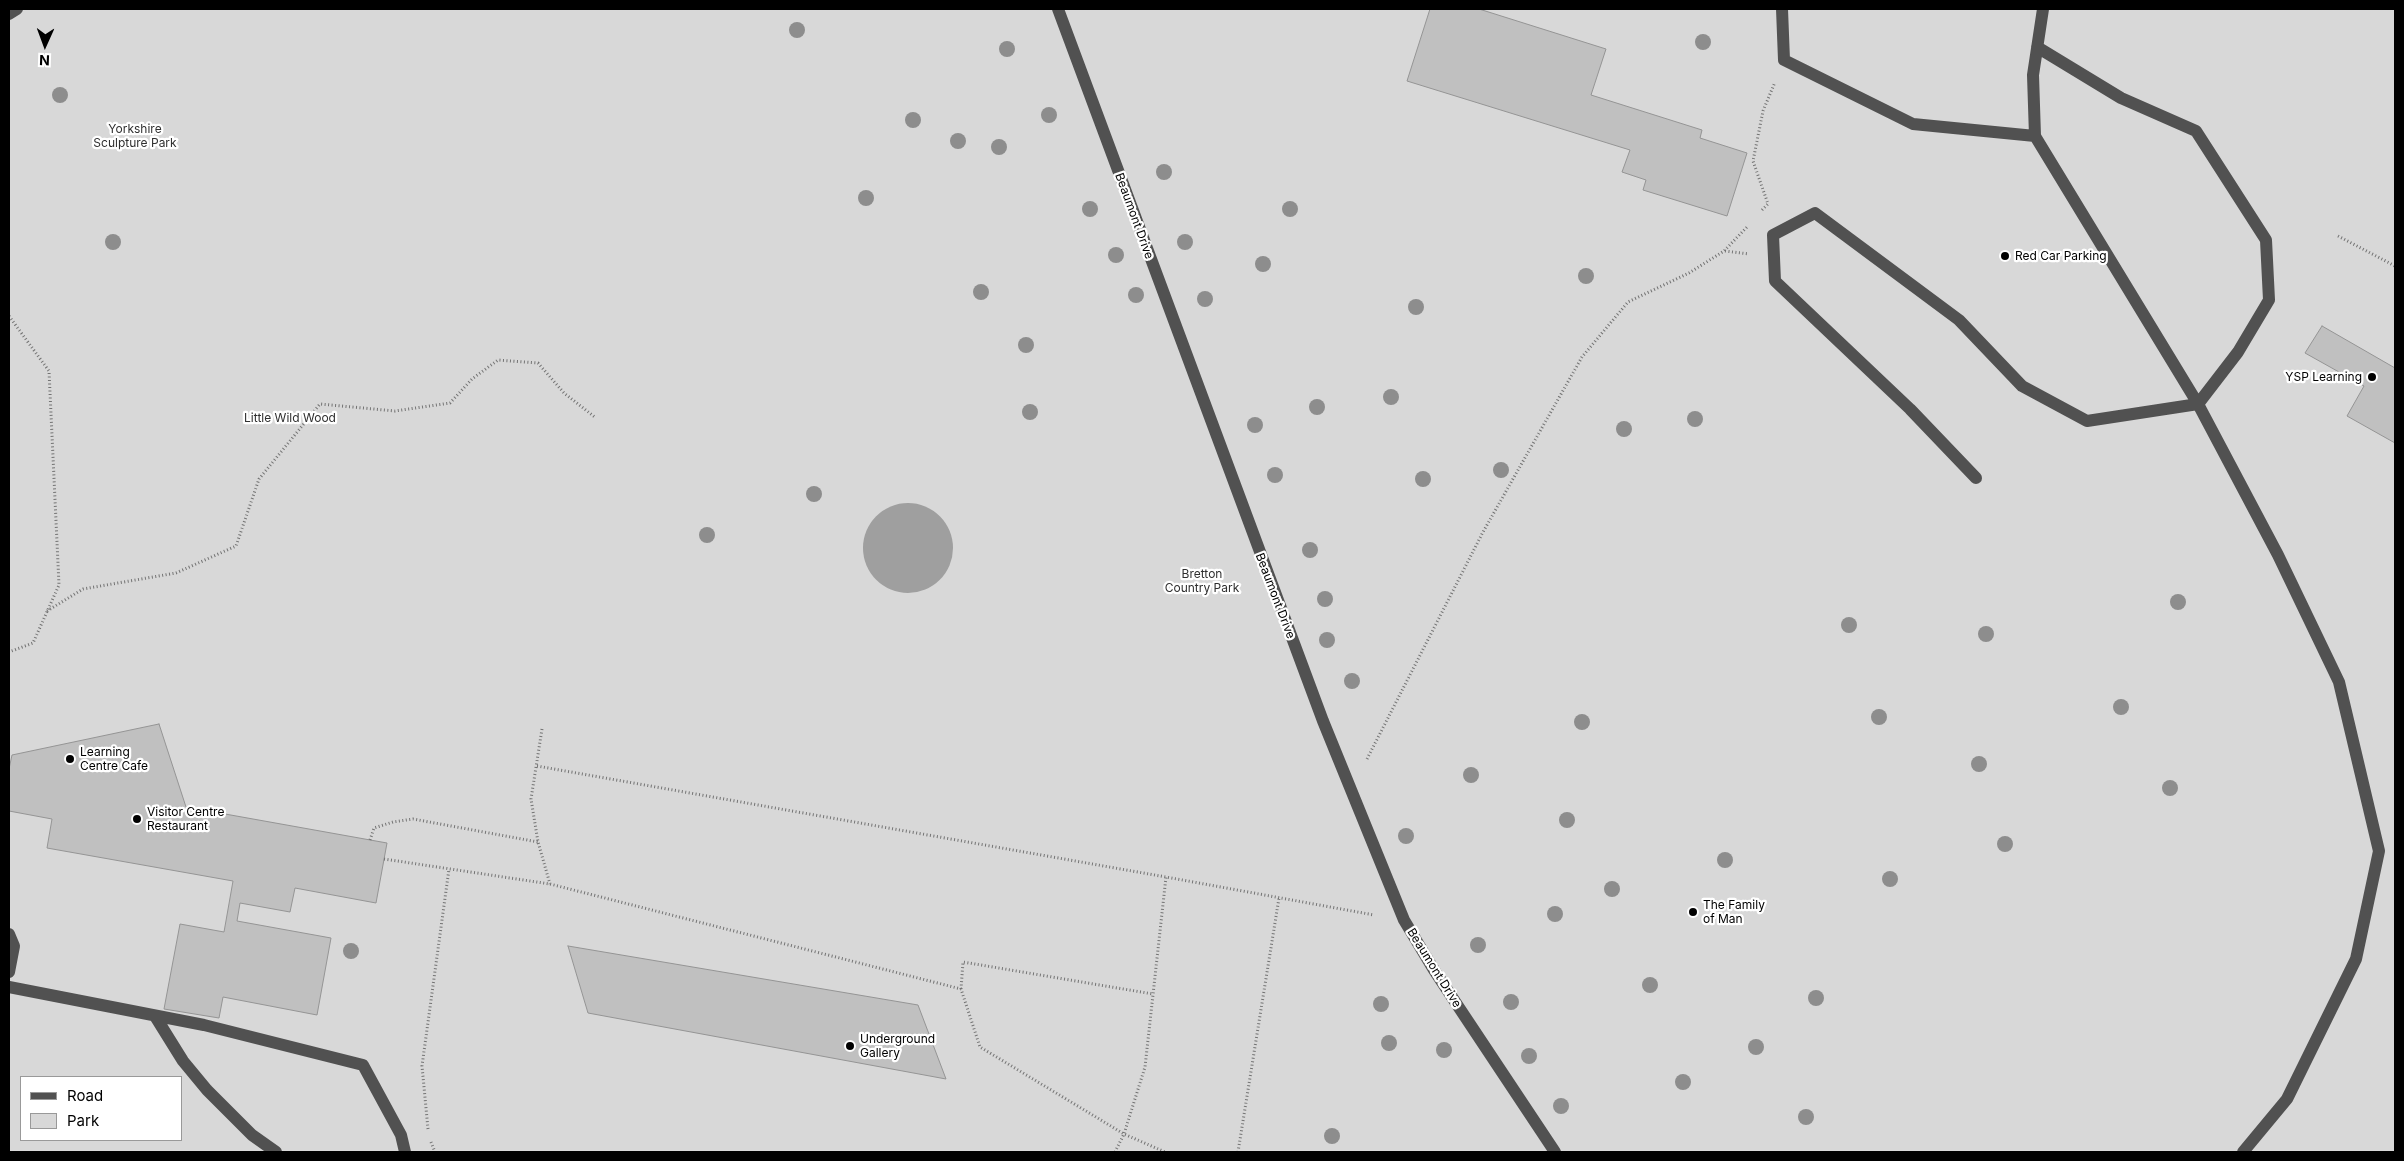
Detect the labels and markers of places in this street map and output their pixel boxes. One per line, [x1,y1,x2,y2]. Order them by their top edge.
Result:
place label: Red Car Parking [2015,249,2107,263]
marker: Red Car Parking [1999,250,2011,262]
place label: YSP Learning [2285,370,2362,384]
marker: YSP Learning [2366,371,2378,383]
place label: Learning Centre Cafe [80,745,148,773]
marker: Learning Centre Cafe [64,753,76,765]
place label: Visitor Centre Restaurant [147,805,224,833]
marker: Visitor Centre Restaurant [131,813,143,825]
place label: The Family of Man [1703,898,1765,926]
marker: The Family of Man [1687,906,1699,918]
place label: Underground Gallery [860,1032,935,1060]
marker: Underground Gallery [844,1040,856,1052]

